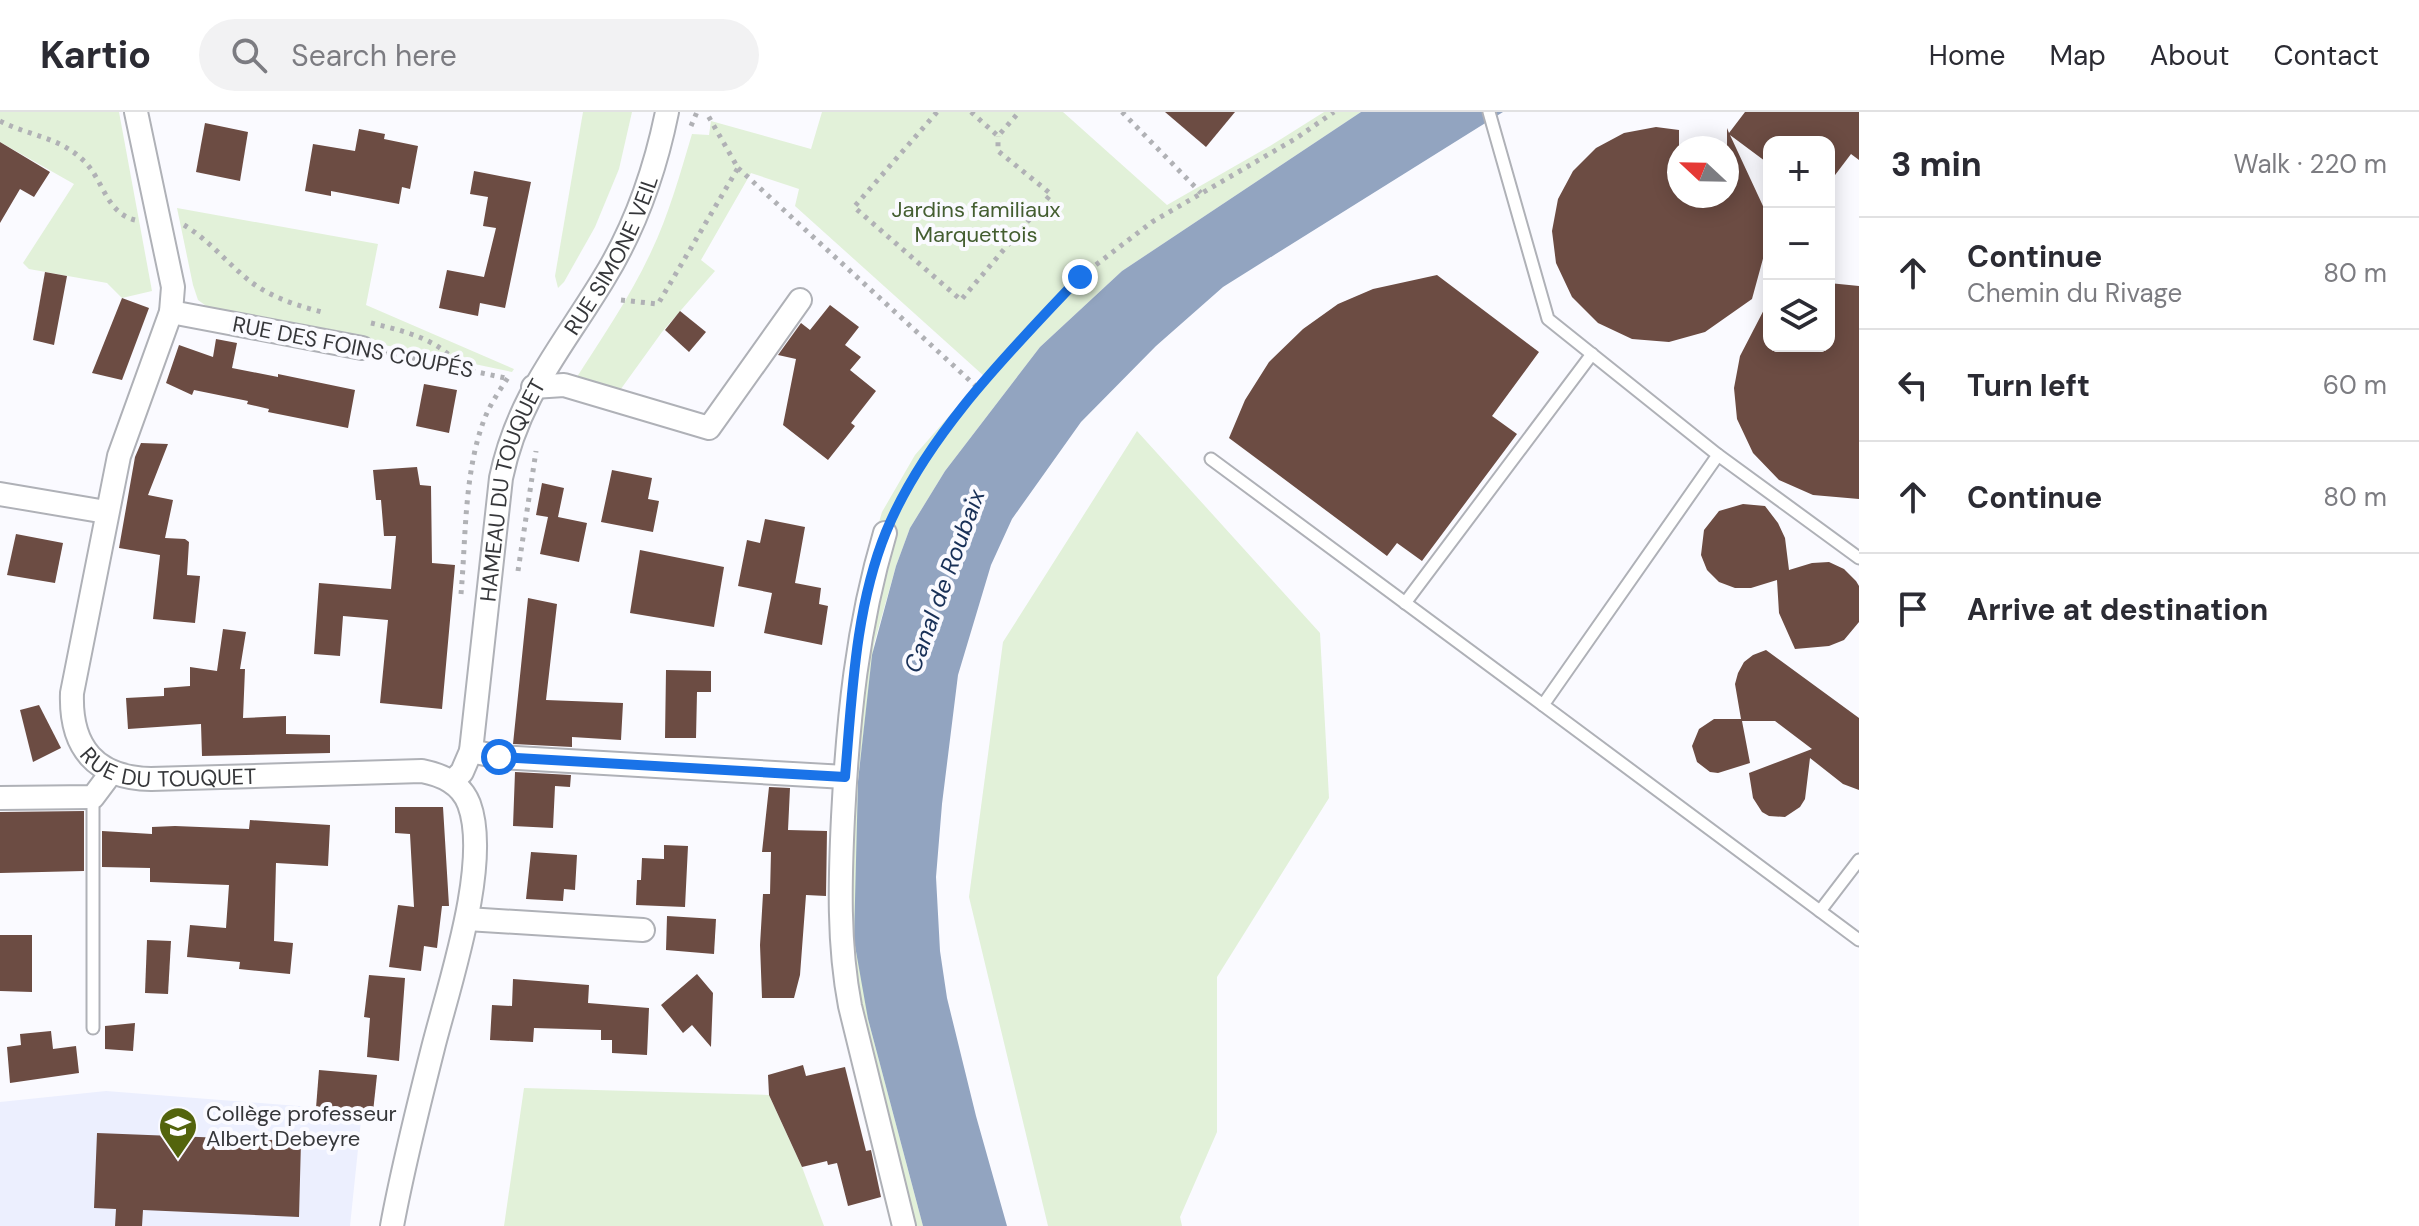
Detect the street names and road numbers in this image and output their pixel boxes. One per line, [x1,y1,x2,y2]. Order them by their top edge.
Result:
street label: RUE SIMONE VEIL [557,172,664,340]
street label: RUE DES FOINS COUPÉS [230,309,476,385]
street label: HAMEAU DU TOUQUET [473,373,552,603]
street label: RUE DU TOUQUET [74,741,257,794]

